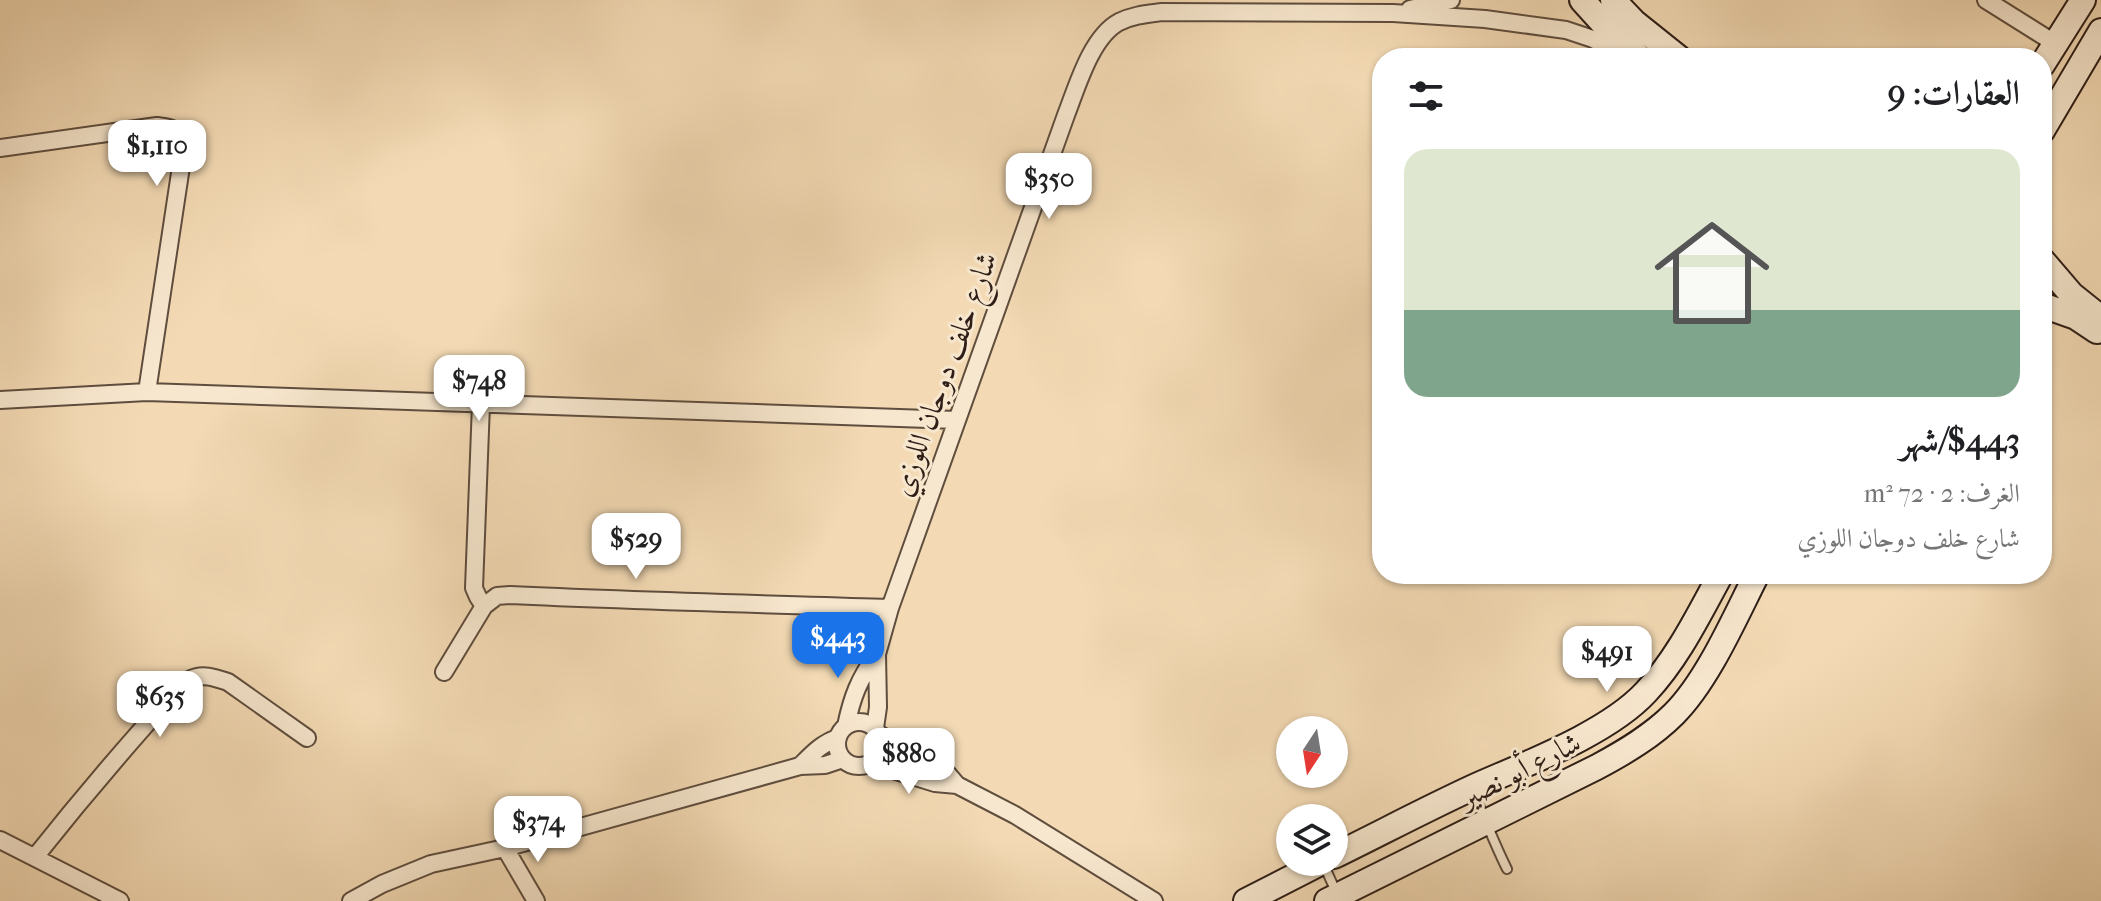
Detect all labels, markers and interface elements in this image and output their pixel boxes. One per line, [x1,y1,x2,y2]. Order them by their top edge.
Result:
text: العقارات: 9 [1888,73,2020,113]
icon: filters [1404,74,1448,118]
pin: $1,110 [92,120,222,188]
text: $1,110 [126,130,188,161]
pin: $350 [1002,153,1096,221]
text: $350 [1024,163,1074,194]
icon: home [1640,201,1784,345]
street label: شارع خلف دوجان اللوزي [884,247,1011,503]
pin: $748 [432,355,526,423]
text: $748 [452,365,506,396]
text: $443/شهر [1900,420,2020,460]
text: الغرف: 2 · 72 m² [1864,478,2020,509]
pin: $529 [589,513,683,581]
text: $529 [610,523,662,554]
text: شارع خلف دوجان اللوزي [1797,523,2020,554]
pin: $443 [791,612,885,680]
text: $443 [810,622,866,653]
pin: $491 [1560,626,1654,694]
text: $491 [1581,636,1633,667]
pin: $635 [113,671,207,739]
text: $635 [135,681,185,712]
north arrow [1276,716,1348,788]
map controls [1276,716,1348,876]
street label: شارع أبو نصير [1449,721,1590,824]
pin: $880 [862,728,956,796]
text: $880 [882,738,936,769]
pin: $374 [491,796,585,864]
button: layers [1276,804,1348,876]
text: $374 [512,806,564,837]

